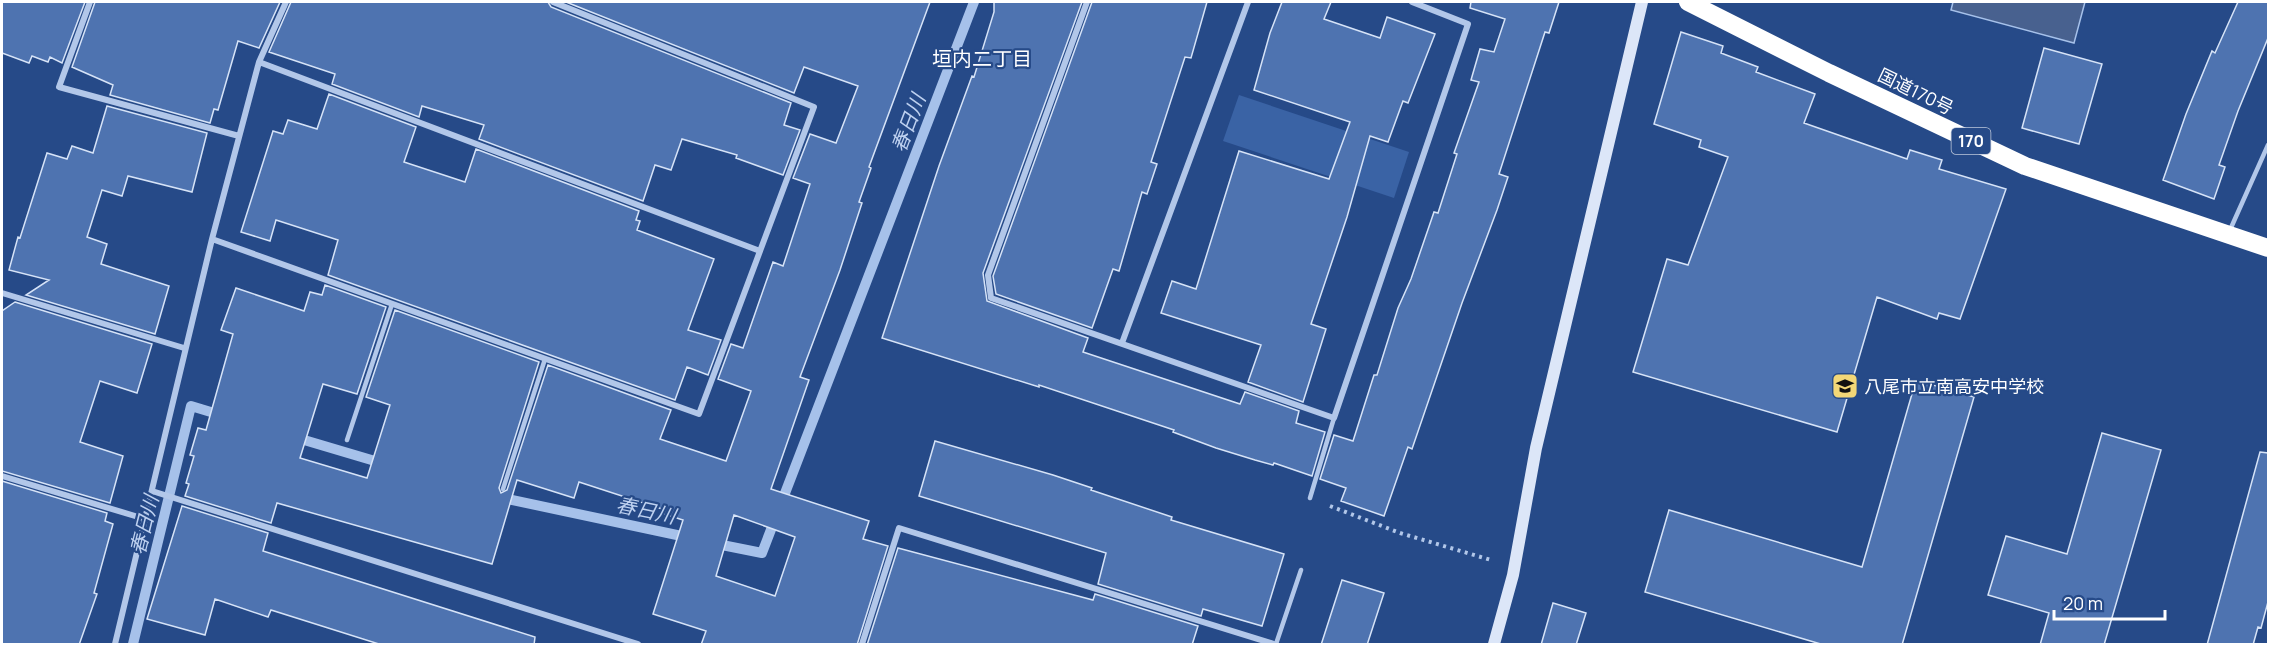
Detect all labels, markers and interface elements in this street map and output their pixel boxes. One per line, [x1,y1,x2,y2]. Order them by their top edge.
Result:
district label: 垣内二丁目 [932,45,1032,72]
street label: 国道170号 [1874,62,1958,120]
water label: 春日川 [885,88,932,156]
road number: 170 [1952,128,1990,154]
school or university icon: 八尾市立南高安中学校 [1830,371,1860,401]
place label: 八尾市立南高安中学校 [1864,374,2044,398]
water label: 春日川 [124,491,165,557]
water label: 春日川 [614,491,680,530]
scale bar [2054,583,2165,621]
text: 20 m [2063,591,2103,615]

